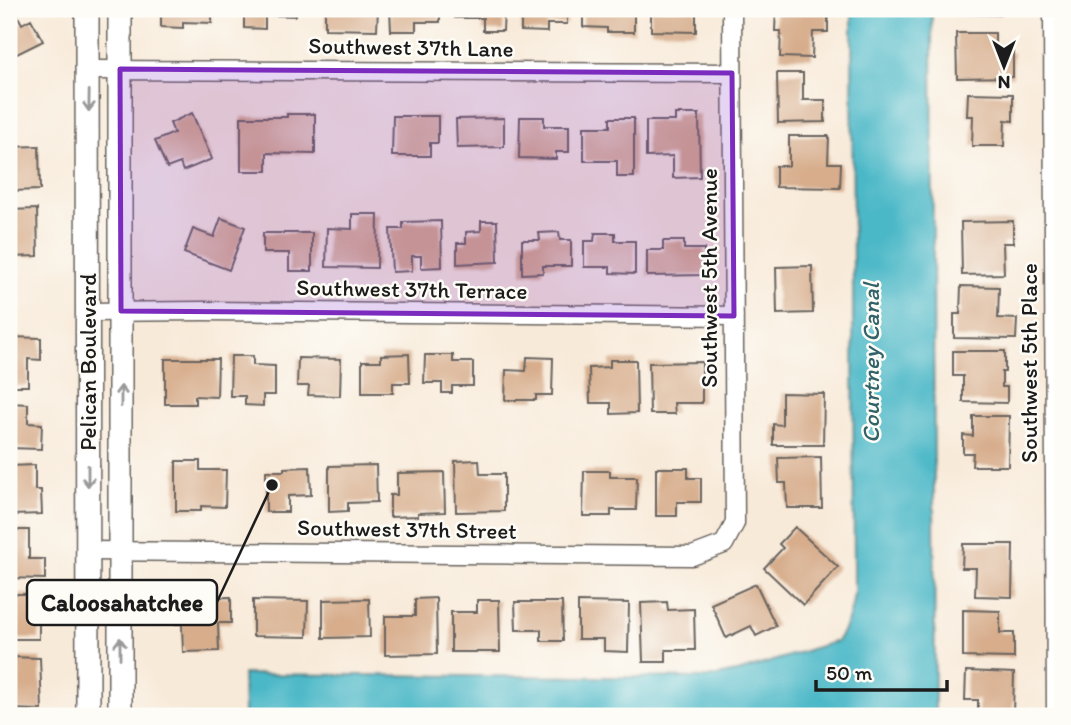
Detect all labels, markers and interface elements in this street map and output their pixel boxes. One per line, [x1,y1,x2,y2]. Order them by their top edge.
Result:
street label: Southwest 37th Lane [308,31,514,63]
north arrow [970,32,1040,102]
text: N [998,71,1010,94]
one-way arrow [82,90,95,113]
street label: Southwest 5th Avenue [695,168,723,388]
street label: Southwest 5th Place [1015,263,1043,463]
street label: Pelican Boulevard [74,273,102,451]
street label: Southwest 37th Terrace [296,273,528,305]
water label: Courtney Canal [856,281,885,443]
one-way arrow [114,385,127,408]
one-way arrow [81,464,95,487]
street label: Southwest 37th Street [297,513,517,545]
callout: Caloosahatchee [27,580,217,625]
text: Caloosahatchee [41,588,203,617]
one-way arrow [113,637,127,660]
scale bar [816,648,947,692]
text: 50 m [826,660,873,685]

